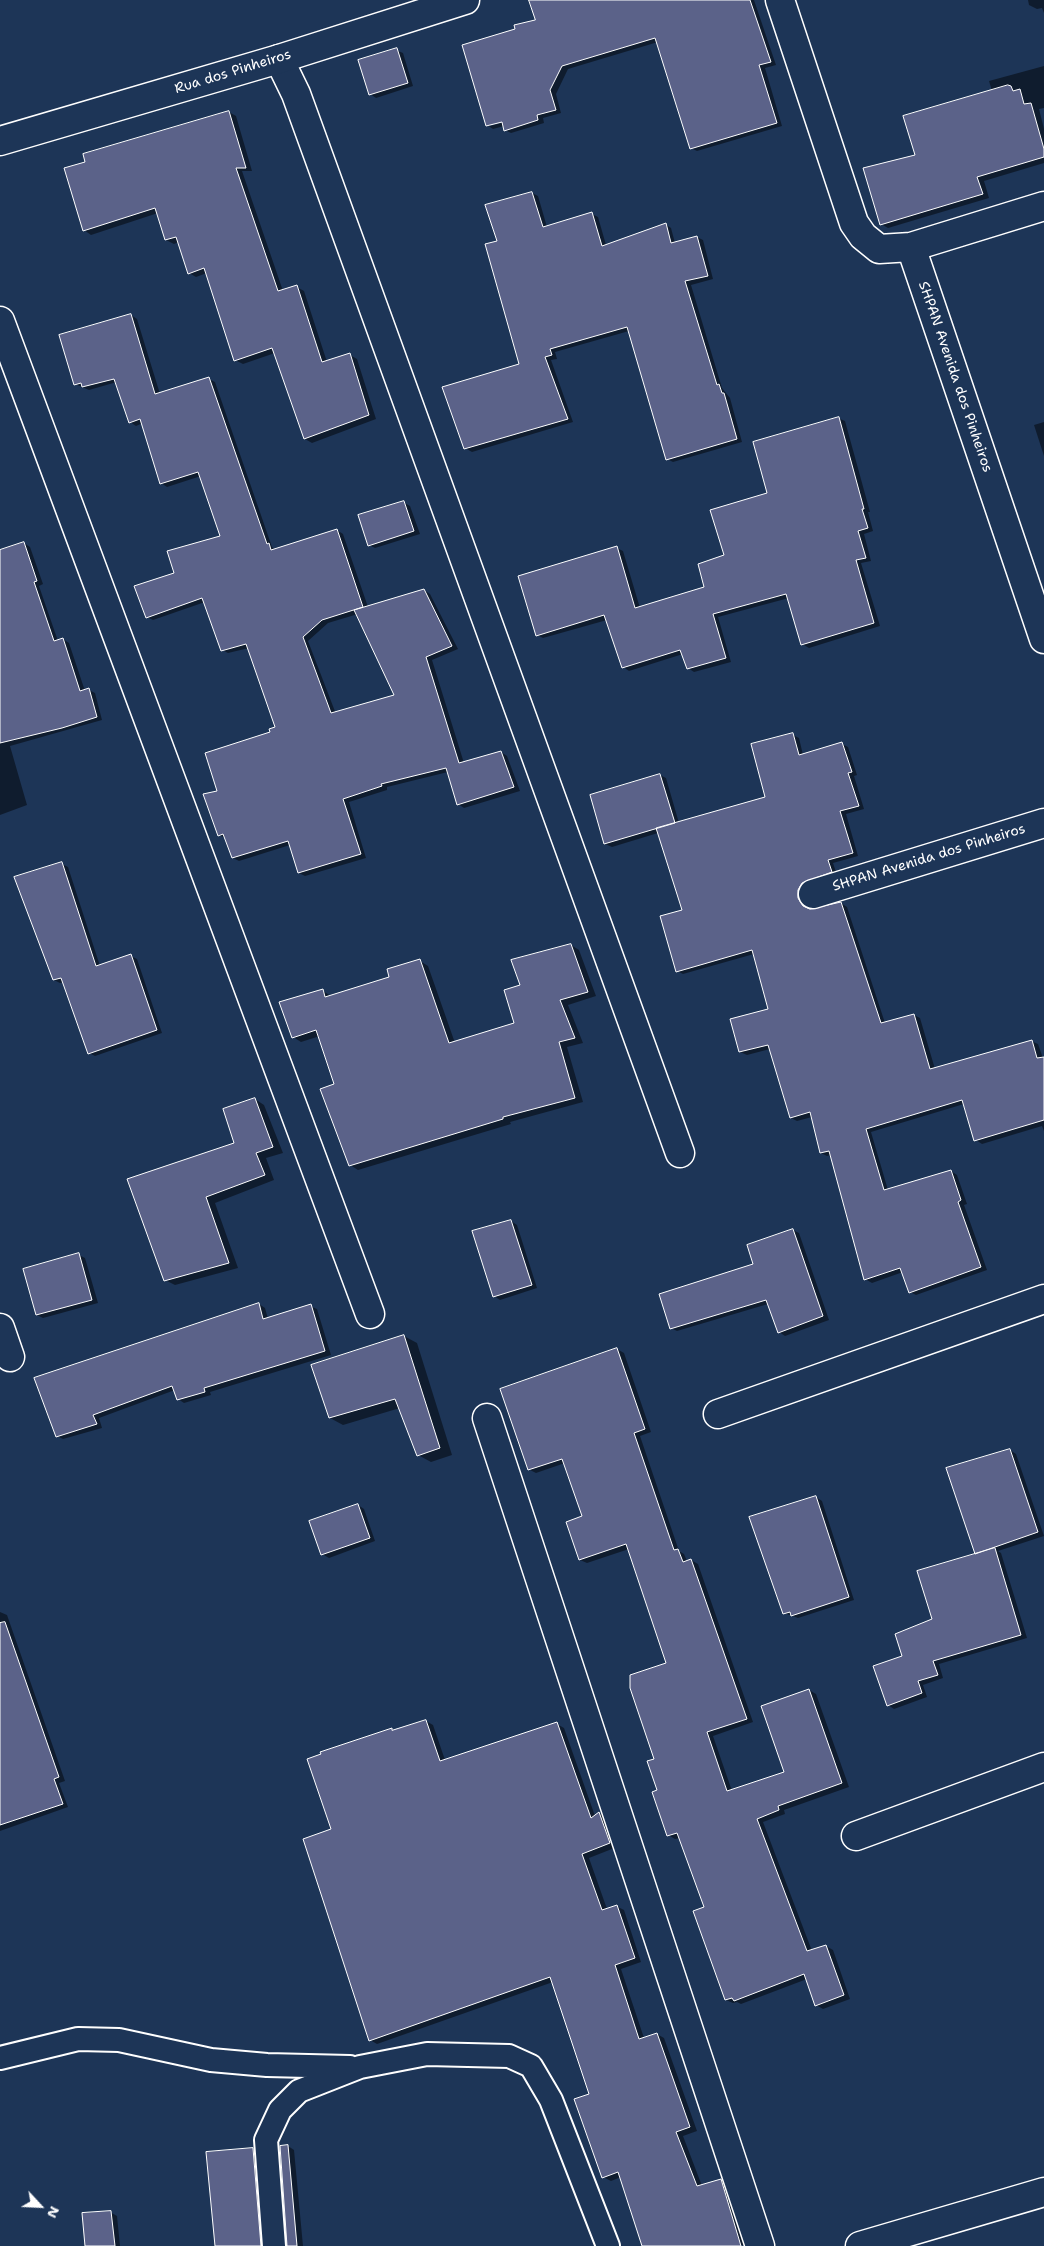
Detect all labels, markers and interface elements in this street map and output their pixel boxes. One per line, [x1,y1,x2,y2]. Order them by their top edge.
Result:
street label: Rua dos Pinheiros [173,46,293,98]
street label: SHPAN Avenida dos Pinheiros [914,279,996,475]
street label: SHPAN Avenida dos Pinheiros [831,821,1027,895]
north arrow [15,2181,65,2231]
text: N [43,2204,64,2221]

